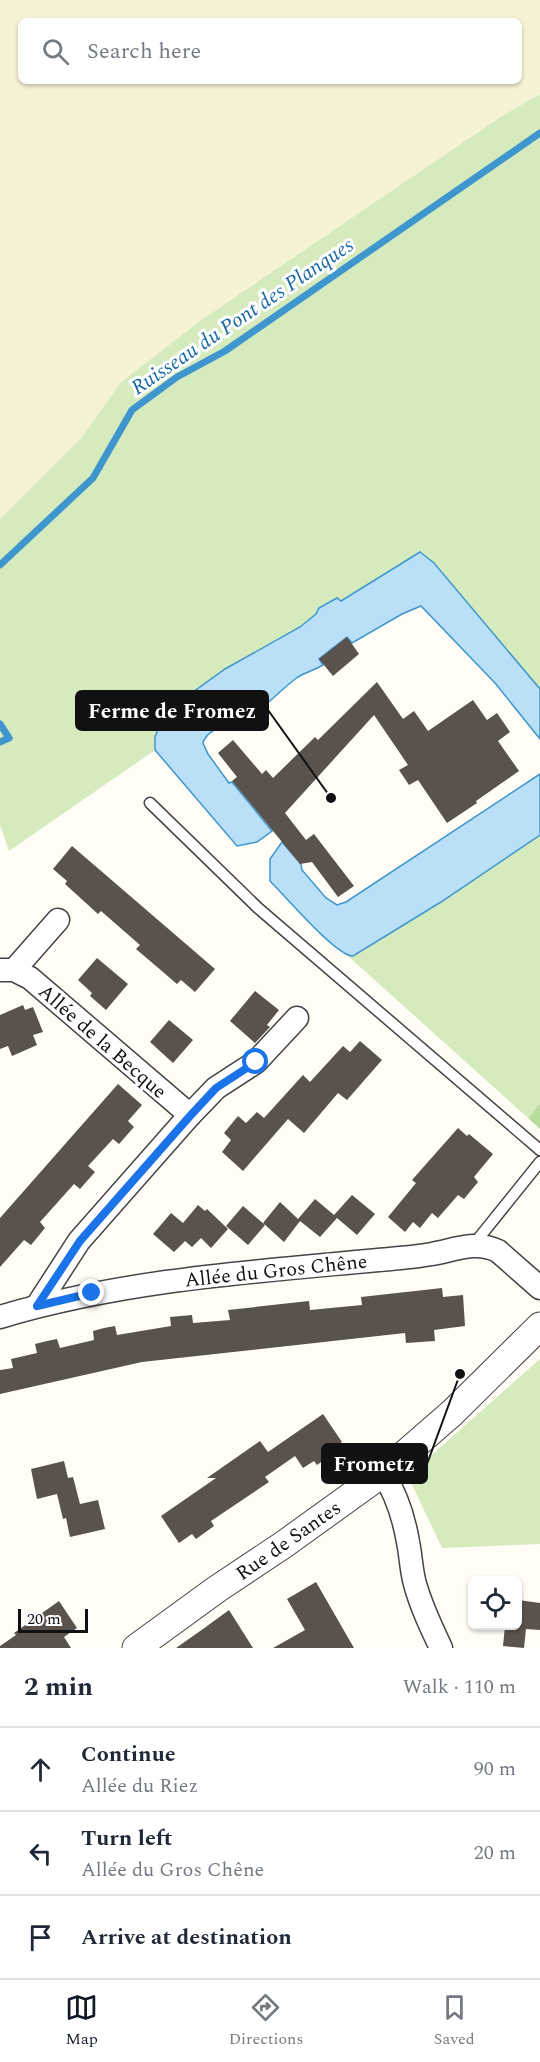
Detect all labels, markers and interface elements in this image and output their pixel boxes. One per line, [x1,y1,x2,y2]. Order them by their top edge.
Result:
search box [18,18,522,84]
icon: search [39,35,72,68]
text: Search here [87,35,201,68]
water label: Ruisseau du Pont des Planques [125,230,361,404]
callout: Ferme de Fromez [76,691,268,730]
text: Ferme de Fromez [88,696,256,728]
street label: Allée de la Becque [31,977,173,1106]
route start [242,1048,268,1074]
street label: Allée du Gros Chêne [183,1247,369,1295]
route end [78,1279,104,1305]
callout: Frometz [322,1444,427,1483]
text: Frometz [333,1449,415,1481]
street label: Rue de Santes [230,1493,347,1588]
map controls [468,1576,522,1630]
button: locate [468,1576,522,1630]
scale bar [18,1606,88,1634]
text: 20 m [27,1607,61,1631]
text: 2 min [24,1667,93,1707]
text: Walk · 110 m [403,1672,516,1702]
text: Continue [81,1738,176,1771]
icon: ahead [24,1753,57,1786]
text: 90 m [474,1754,516,1784]
text: Allée du Riez [81,1771,198,1801]
text: Turn left [81,1822,173,1855]
icon: left [24,1837,57,1870]
text: 20 m [474,1838,516,1868]
text: Allée du Gros Chêne [81,1855,264,1885]
icon: arrive [24,1921,57,1954]
text: Arrive at destination [81,1921,292,1954]
tab: Map [65,1991,98,2051]
tab: Directions [229,1991,303,2051]
tab: Saved [434,1991,475,2051]

